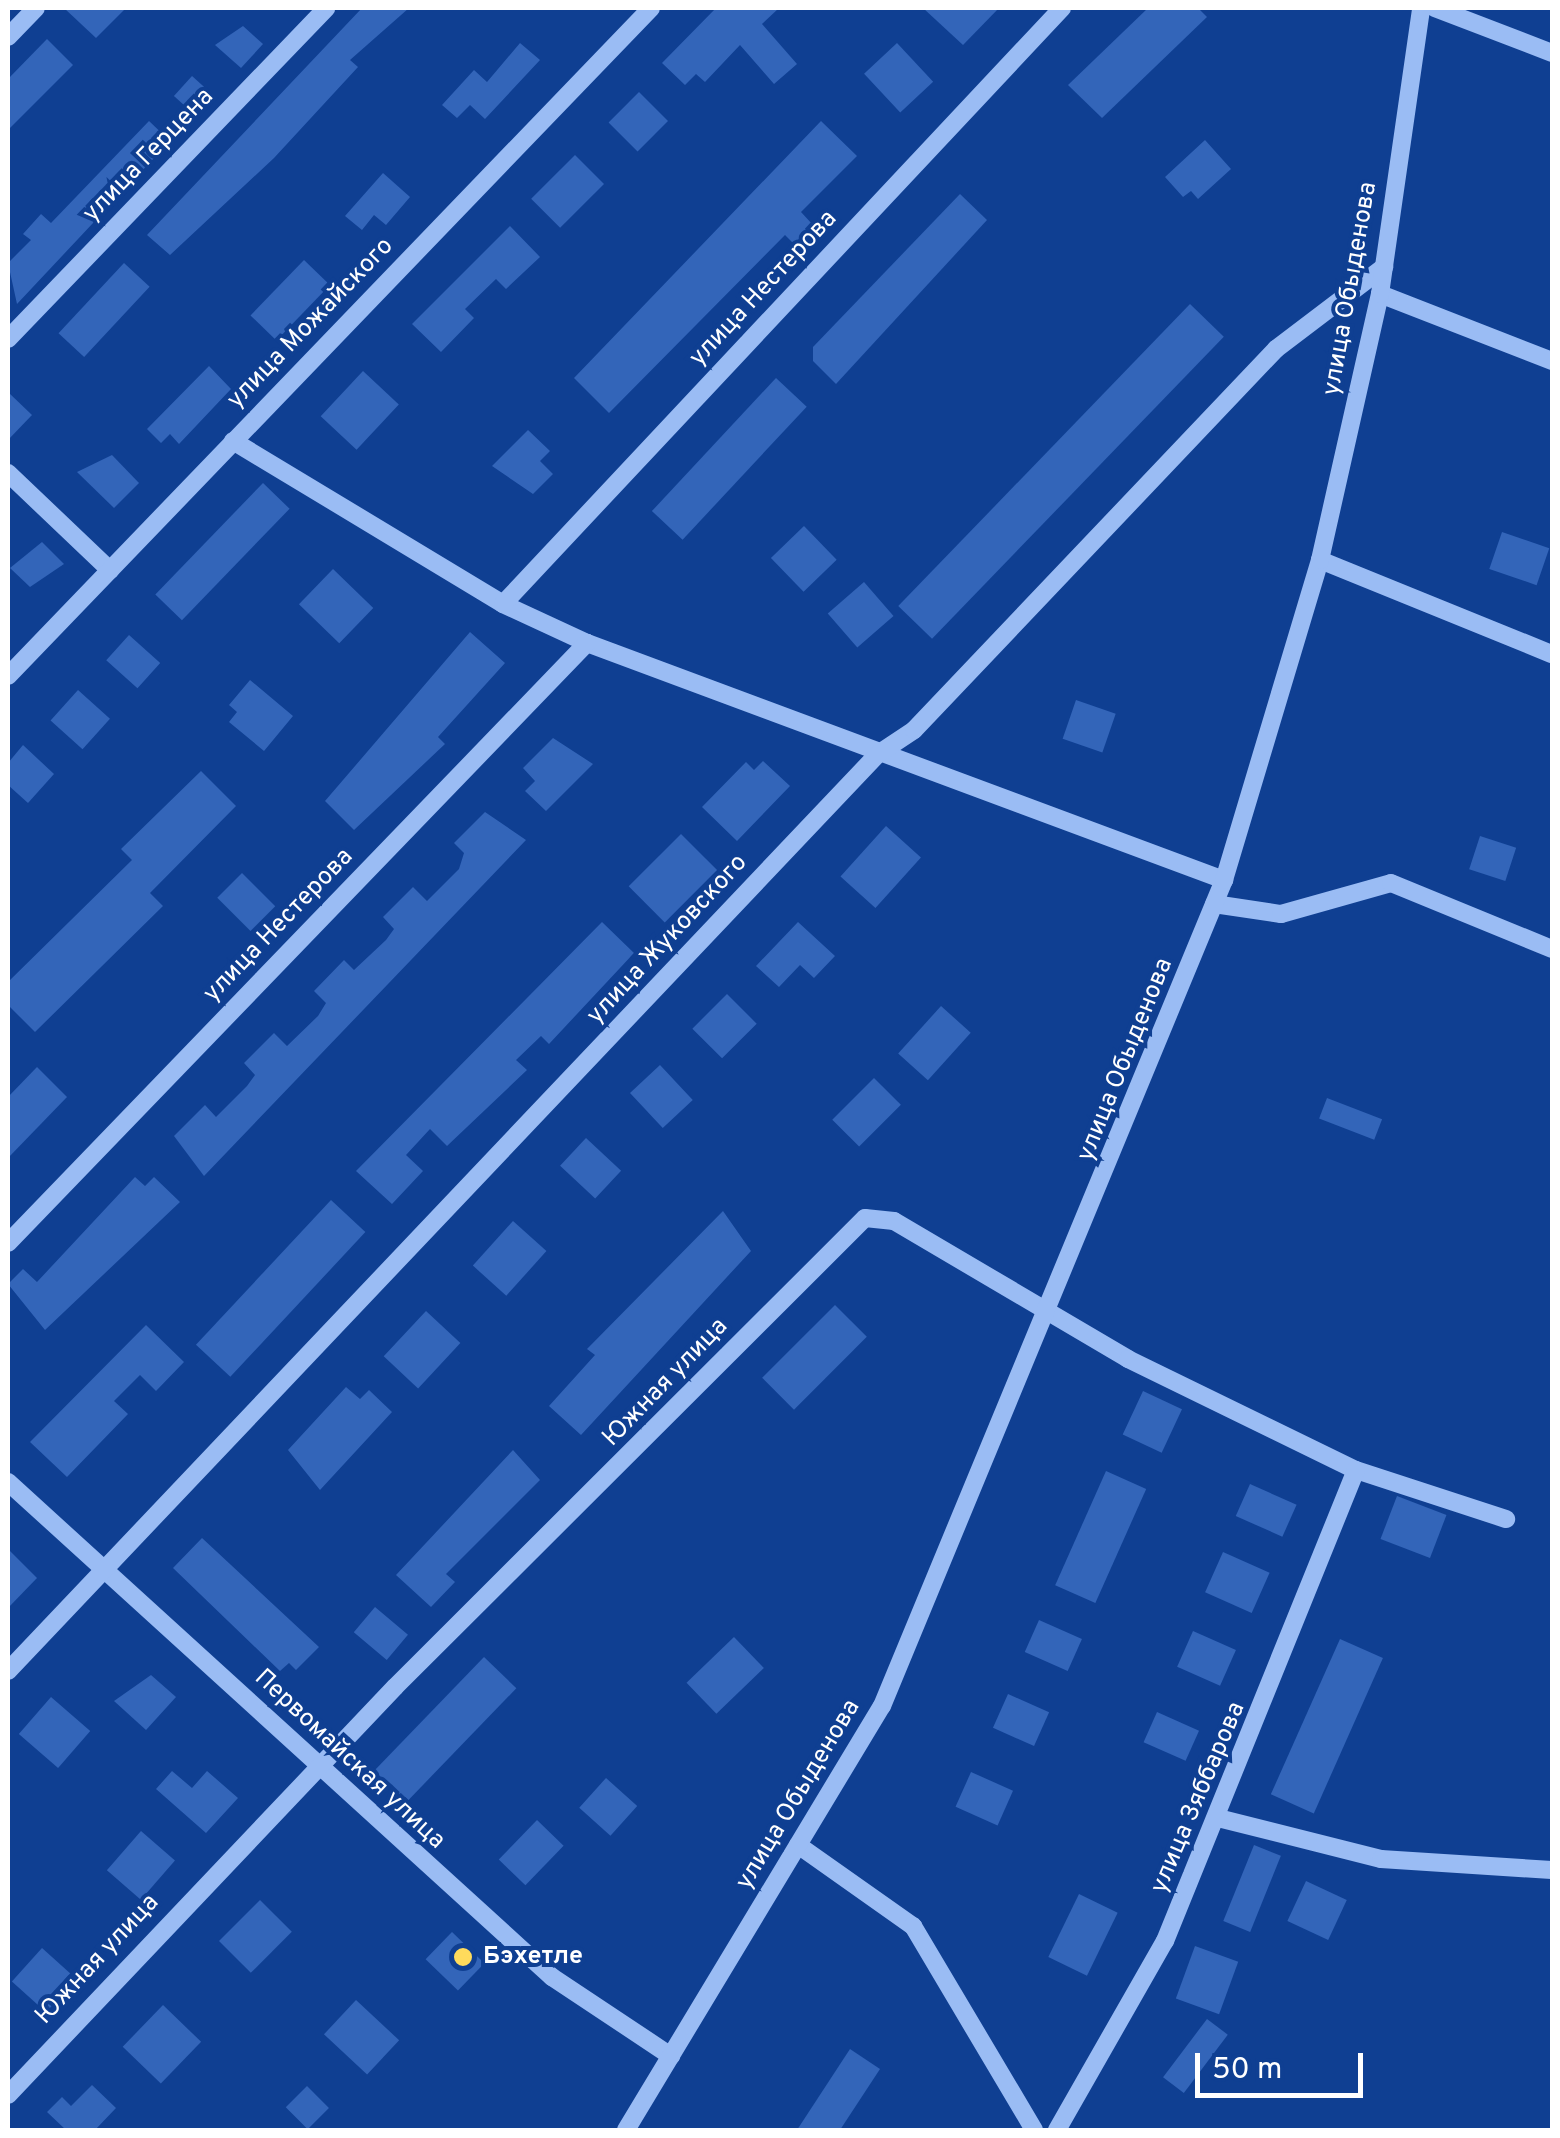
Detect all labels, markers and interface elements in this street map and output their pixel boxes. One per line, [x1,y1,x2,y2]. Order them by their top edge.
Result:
street label: улица Герцена [77,83,221,229]
street label: улица Обыденова [1317,180,1385,398]
street label: улица Нестерова [684,205,844,373]
street label: улица Можайского [222,232,400,416]
street label: улица Нестерова [198,843,360,1009]
street label: улица Жуковского [582,849,754,1031]
street label: улица Обыденова [1072,954,1180,1166]
street label: Южная улица [597,1312,735,1454]
street label: Первомайская улица [247,1664,451,1856]
street label: улица Обыденова [730,1695,868,1895]
street label: улица Зяббарова [1145,1698,1253,1898]
street label: Южная улица [30,1889,166,2031]
place label: Бэхетле [483,1942,583,1972]
marker: Бэхетле [452,1946,474,1968]
scale bar [1200,2033,1368,2095]
text: 50 m [1212,2052,1282,2089]

